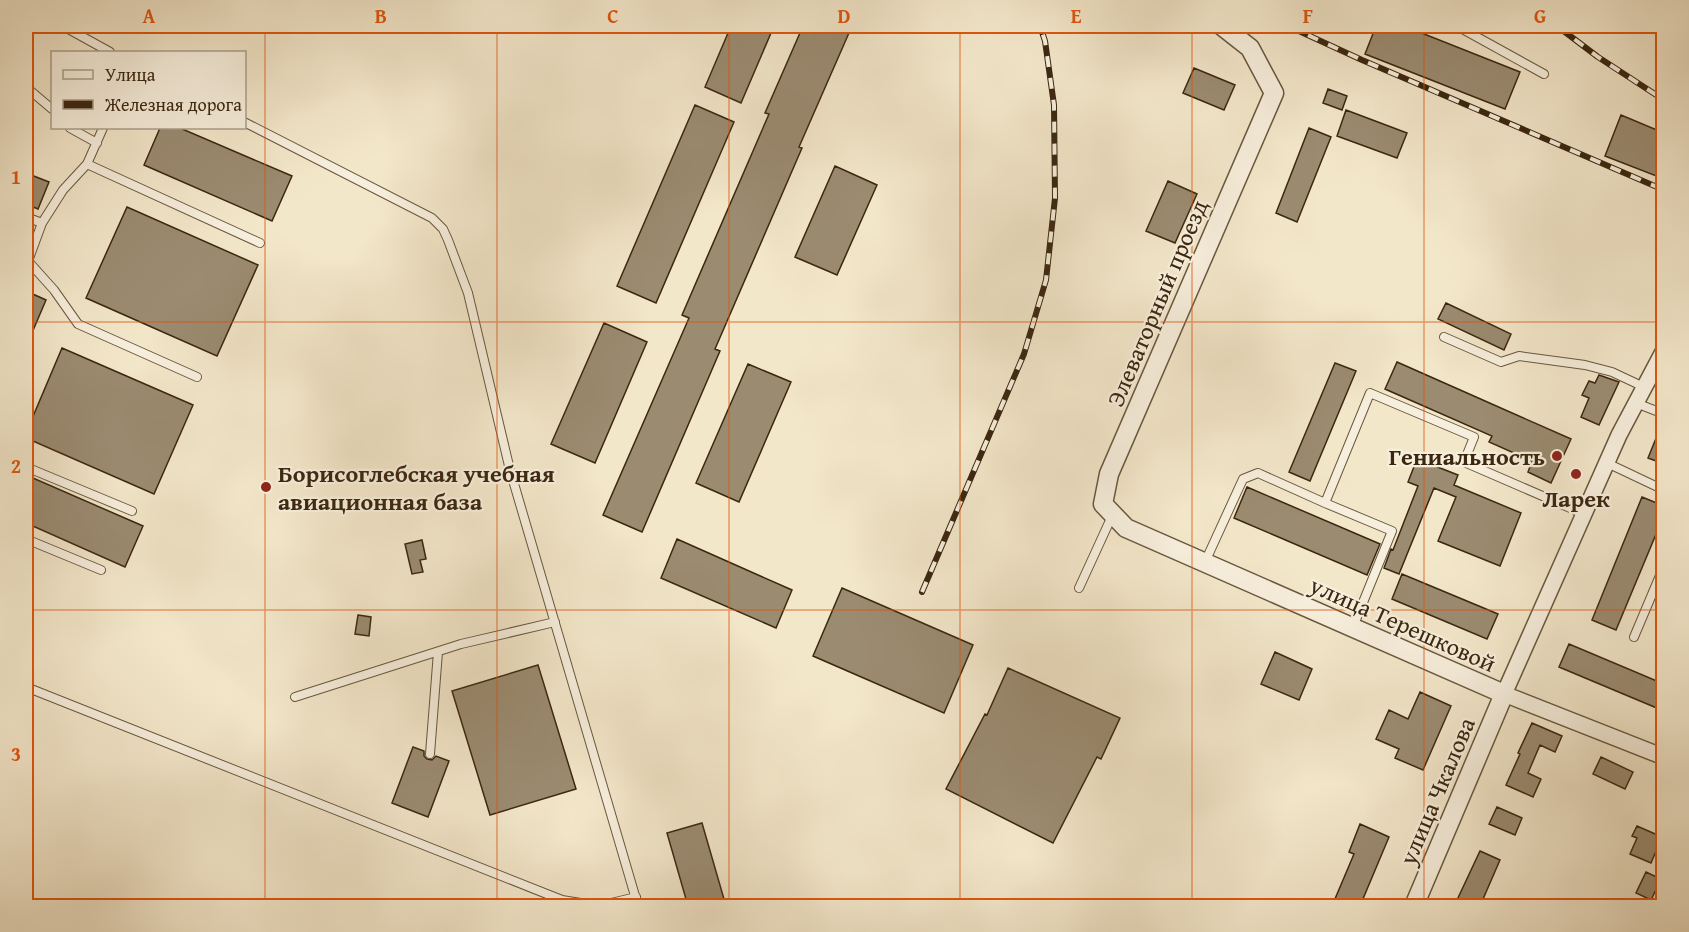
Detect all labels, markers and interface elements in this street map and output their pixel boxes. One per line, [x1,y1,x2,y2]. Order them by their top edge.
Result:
text: A [143,1,156,30]
text: B [375,1,387,30]
text: C [607,1,619,30]
text: D [837,1,851,30]
text: E [1071,1,1082,30]
text: F [1303,1,1313,30]
text: G [1534,1,1546,30]
legend [51,51,246,129]
text: Улица [105,61,156,88]
text: Железная дорога [104,91,242,118]
text: 1 [11,162,21,191]
street label: Элеваторный проезд [1098,194,1216,412]
place label: Гениальность [1389,439,1545,474]
marker: Гениальность [1550,449,1564,463]
text: 2 [11,451,21,480]
place label: Борисоглебская учебная авиационная база [278,456,555,519]
marker: Ларек [1569,467,1583,481]
marker: Борисоглебская учебная авиационная база [259,480,273,494]
place label: Ларек [1542,481,1610,516]
street label: улица Терешковой [1304,567,1502,681]
street label: улица Чкалова [1390,711,1484,871]
text: 3 [11,739,21,768]

